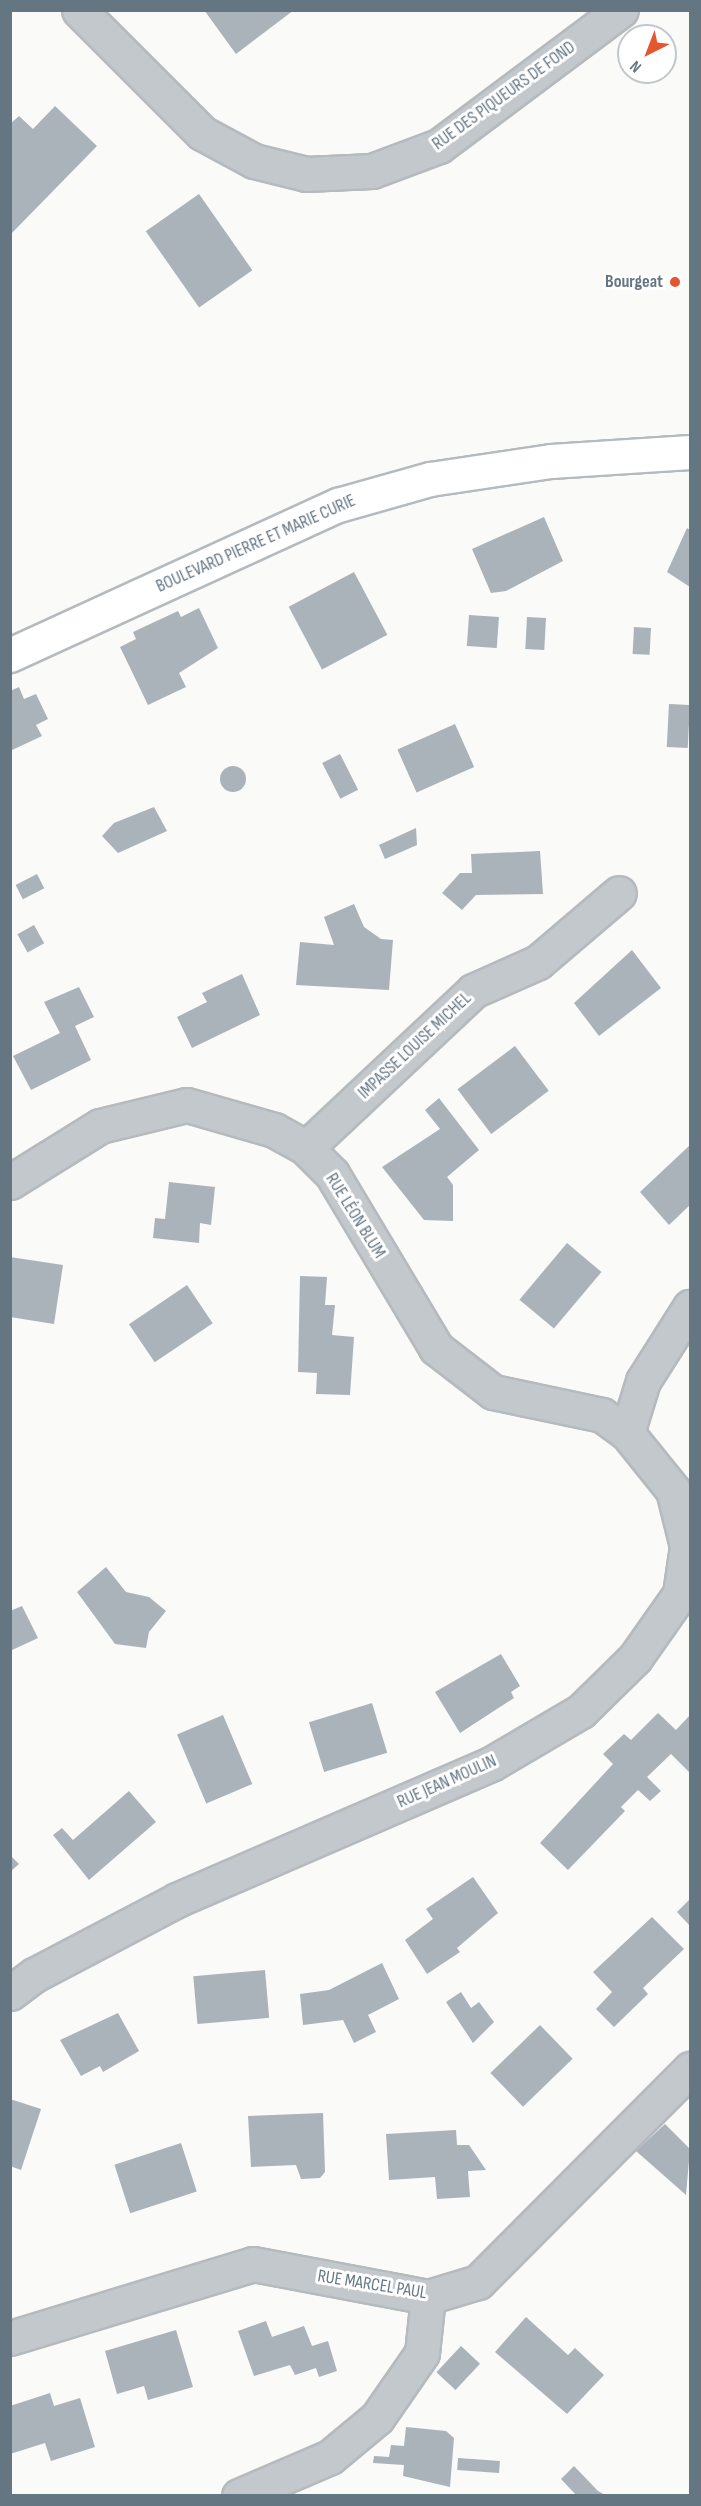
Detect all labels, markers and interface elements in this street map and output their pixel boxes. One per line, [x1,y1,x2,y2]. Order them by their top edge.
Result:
north arrow [617,24,677,84]
street label: RUE DES PIQUEURS DE FOND [428,37,580,155]
text: N [626,56,645,76]
place label: Bourgeat [605,271,663,293]
marker: Bourgeat [668,275,682,289]
street label: BOULEVARD PIERRE ET MARIE CURIE [153,490,359,598]
street label: IMPASSE LOUISE MICHEL [354,988,476,1104]
street label: RUE LÉON BLUM [320,1170,390,1262]
street label: RUE JEAN MOULIN [394,1751,500,1813]
street label: RUE MARCEL PAUL [316,2266,428,2304]

